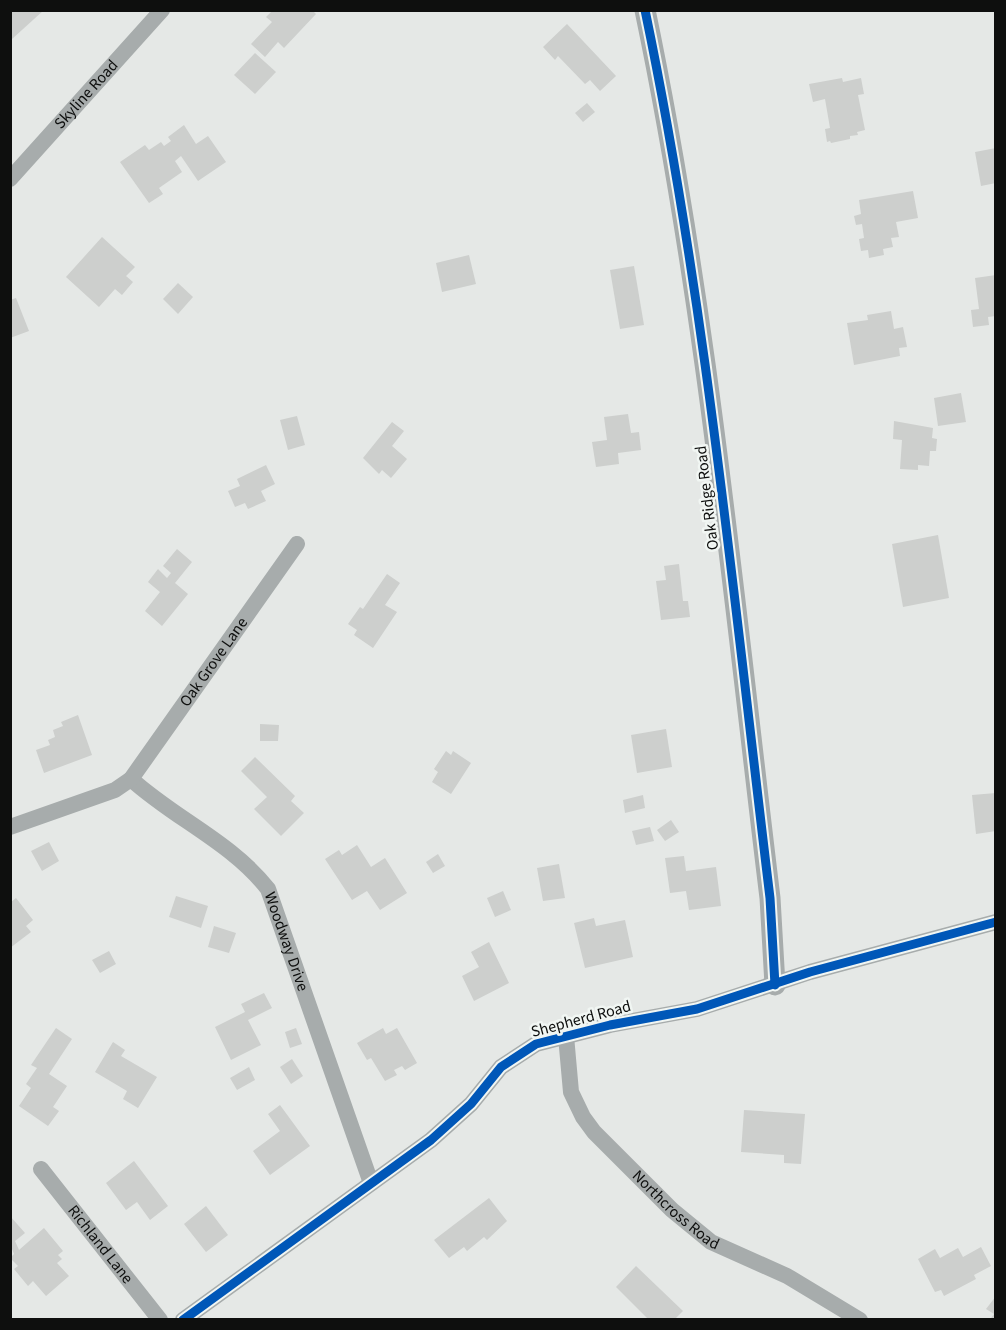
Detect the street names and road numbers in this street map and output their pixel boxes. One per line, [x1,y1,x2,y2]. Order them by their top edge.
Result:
street label: Skyline Road [49,55,123,134]
street label: Oak Ridge Road [690,445,724,551]
street label: Oak Grove Lane [174,613,253,711]
street label: Woodway Drive [259,889,314,994]
street label: Shepherd Road [529,995,633,1043]
street label: Northcross Road [627,1165,723,1255]
street label: Richland Lane [62,1200,138,1288]

